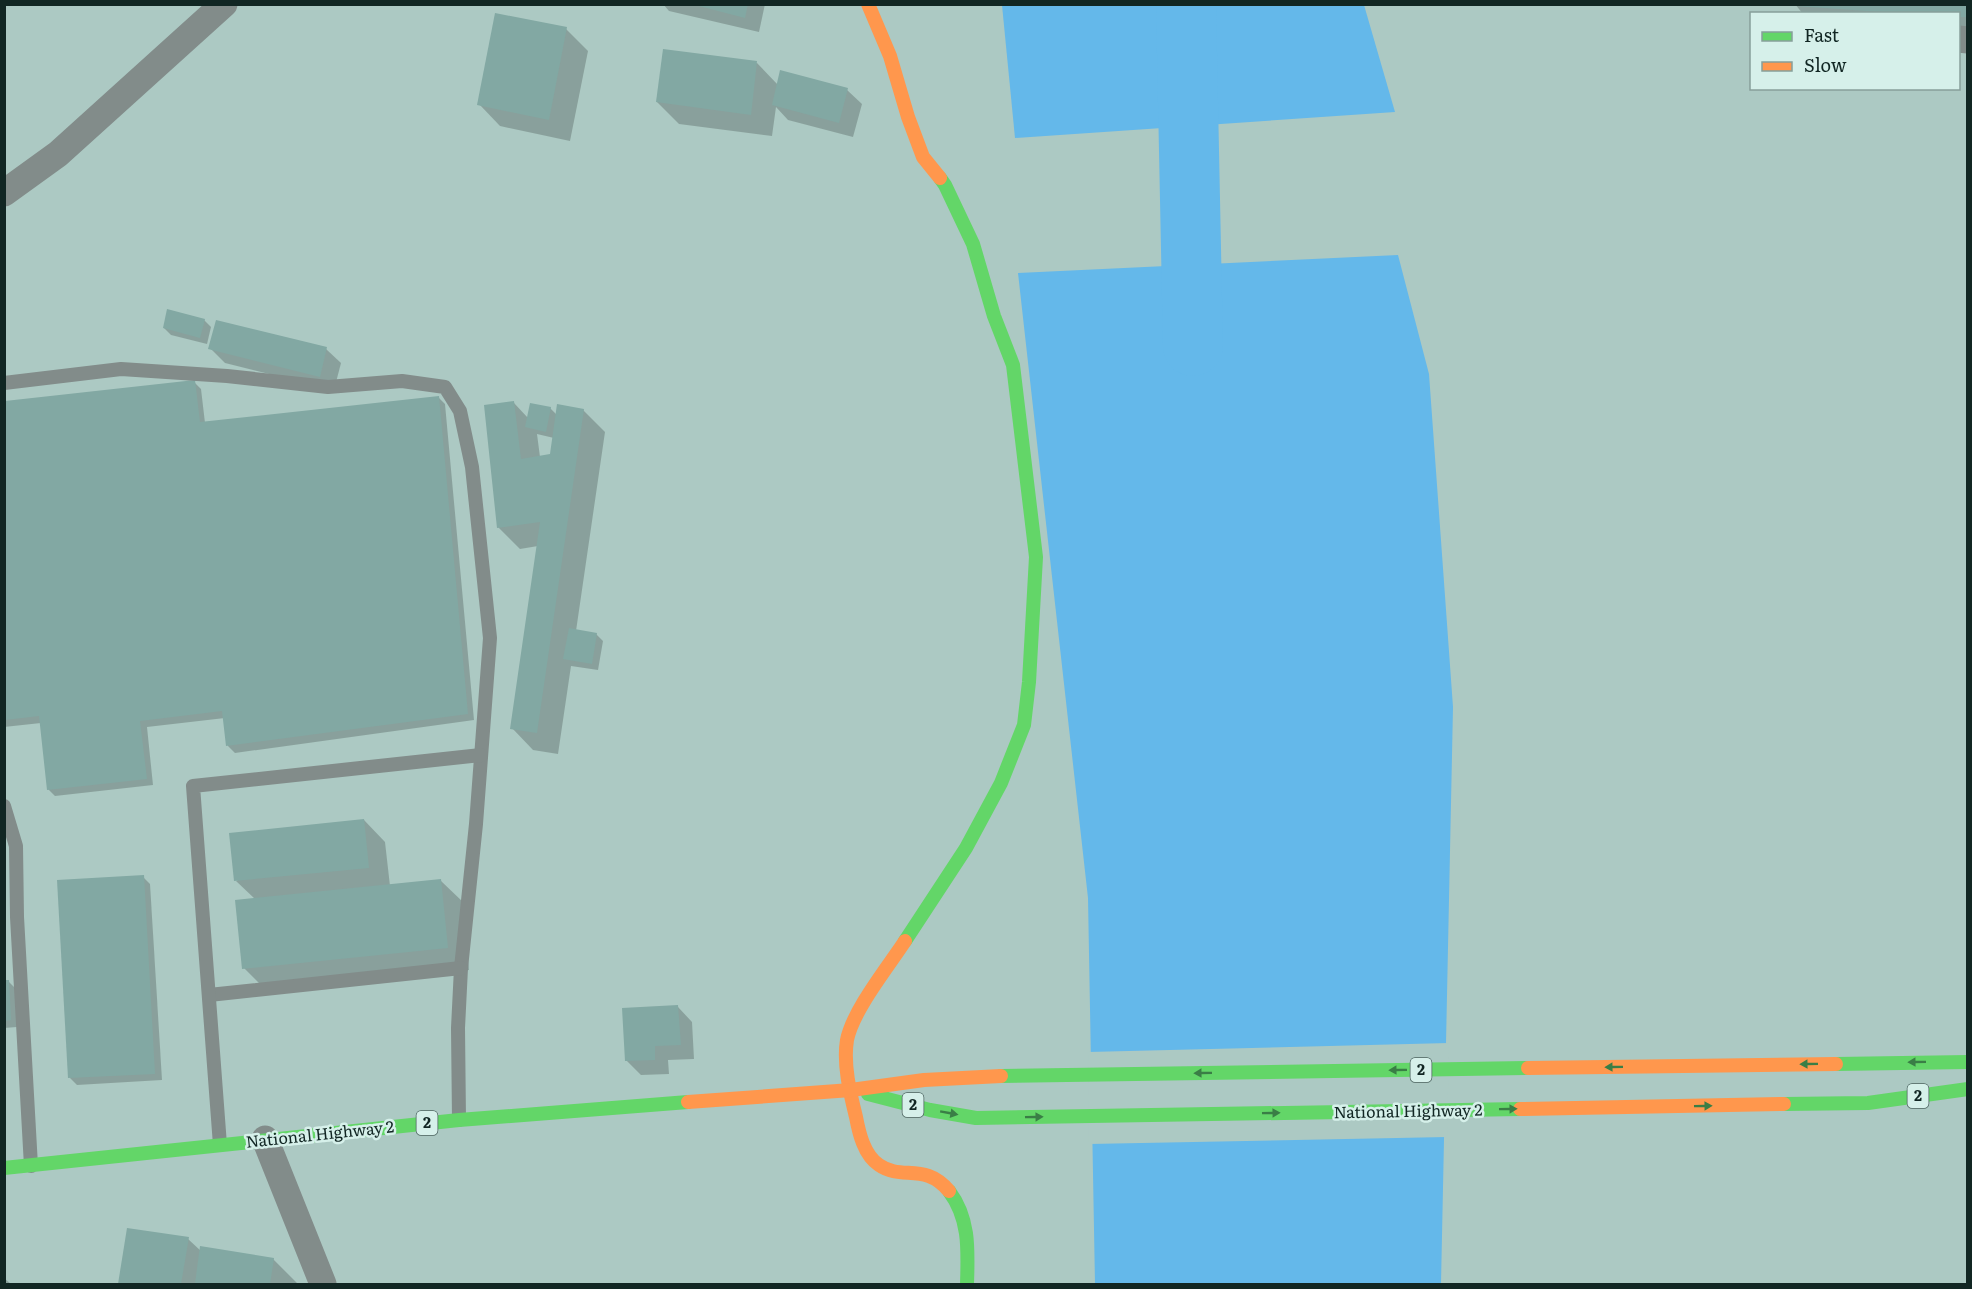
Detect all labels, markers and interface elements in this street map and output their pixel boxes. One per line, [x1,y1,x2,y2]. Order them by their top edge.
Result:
legend [1750,12,1960,90]
text: Fast [1804,21,1840,48]
text: Slow [1804,51,1847,78]
one-way arrow [1908,1057,1927,1067]
road number: 2 [1410,1058,1432,1082]
one-way arrow [1799,1059,1818,1069]
one-way arrow [1604,1062,1623,1072]
one-way arrow [1388,1065,1407,1075]
one-way arrow [1193,1068,1212,1078]
road number: 2 [1908,1084,1928,1108]
road number: 2 [902,1093,924,1117]
street label: National Highway 2 [1333,1097,1483,1123]
one-way arrow [1694,1101,1713,1111]
one-way arrow [1499,1104,1518,1114]
one-way arrow [1262,1108,1281,1118]
one-way arrow [940,1109,959,1118]
road number: 2 [416,1111,438,1135]
one-way arrow [1025,1112,1044,1122]
street label: National Highway 2 [245,1113,395,1153]

